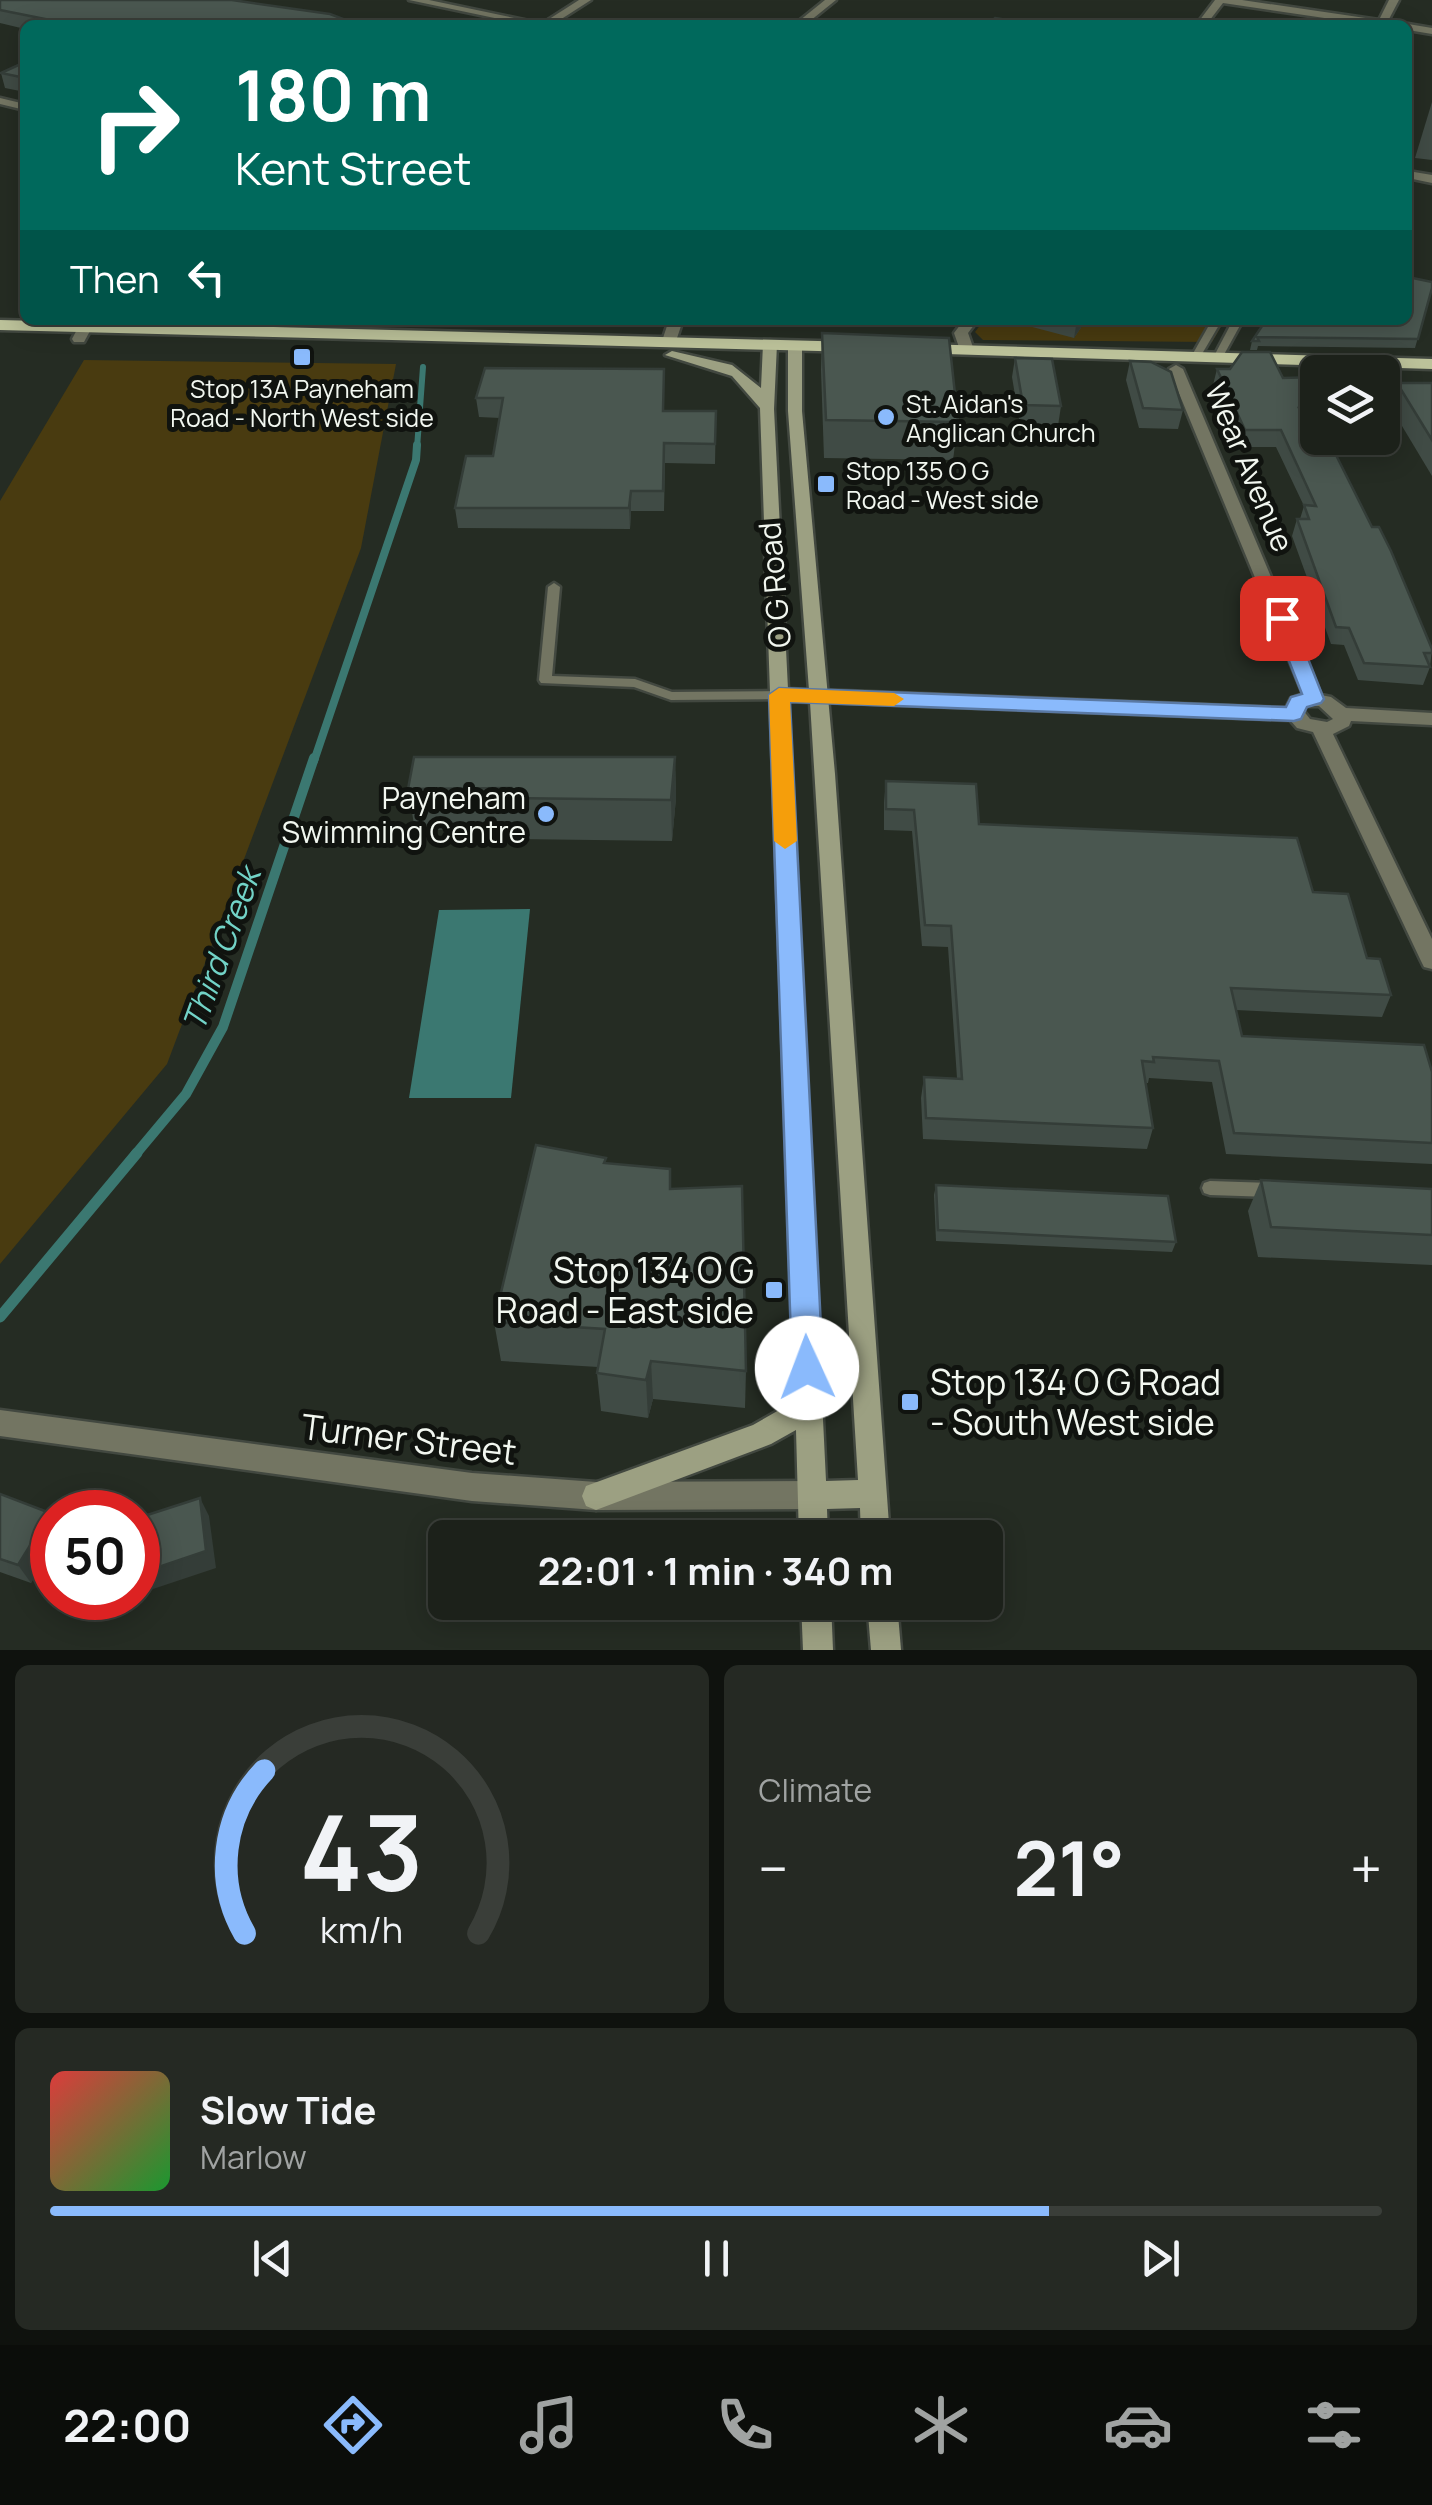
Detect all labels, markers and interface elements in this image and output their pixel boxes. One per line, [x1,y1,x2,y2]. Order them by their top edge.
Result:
text: 180 m [235,46,432,142]
icon: right [70,60,200,190]
text: Kent Street [235,137,471,199]
icon: left [179,250,234,305]
text: Then [70,252,159,304]
marker: Stop 13A Payneham Road - North West side [291,346,313,368]
map controls [1300,355,1400,455]
button: layers [1300,355,1400,455]
place label: Stop 13A Payneham Road - North West side [170,371,434,435]
street label: Wear Avenue [1196,376,1304,558]
place label: St. Aidan's Anglican Church [906,386,1096,450]
marker: St. Aidan's Anglican Church [875,406,897,428]
place label: Stop 135 O G Road - West side [846,453,1039,517]
marker: Stop 135 O G Road - West side [815,473,837,495]
street label: O G Road [748,520,800,650]
pin [1240,576,1325,661]
icon: arrive [1255,591,1310,646]
place label: Payneham Swimming Centre [282,777,526,852]
marker: Payneham Swimming Centre [535,803,557,825]
water label: Third Creek [171,858,272,1036]
place label: Stop 134 O G Road - East side [496,1246,754,1334]
marker: Stop 134 O G Road - East side [763,1279,785,1301]
position arrow [755,1316,859,1420]
place label: Stop 134 O G Road - South West side [930,1358,1221,1446]
marker: Stop 134 O G Road - South West side [899,1391,921,1413]
street label: Turner Street [299,1402,519,1476]
speed limit sign: 50 [30,1490,160,1620]
text: 22:01 · 1 min · 340 m [538,1544,893,1596]
text: Climate [759,1768,872,1812]
text: 43 [300,1780,424,1922]
text: 21° [1014,1816,1125,1919]
text: − [759,1830,788,1906]
text: + [1350,1830,1382,1906]
text: km/h [320,1905,403,1954]
text: Slow Tide [200,2083,377,2135]
text: Marlow [200,2135,307,2179]
icon: previous [245,2231,300,2286]
icon: pause [689,2231,744,2286]
icon: next [1133,2231,1188,2286]
icon: directions [318,2390,388,2460]
icon: music [514,2390,584,2460]
icon: phone [710,2390,780,2460]
icon: climate [906,2390,976,2460]
icon: car [1103,2390,1173,2460]
icon: filters [1299,2390,1369,2460]
text: 22:00 [63,2394,191,2456]

